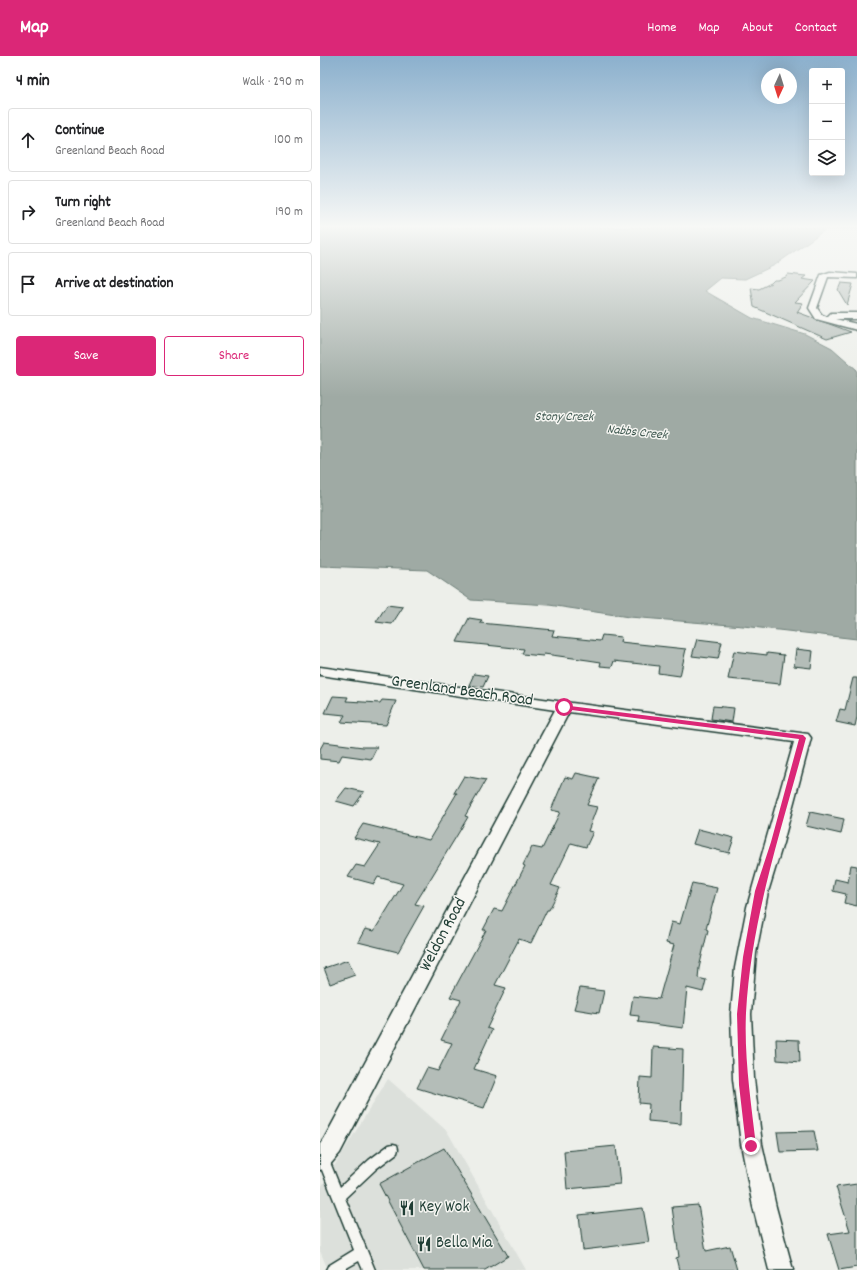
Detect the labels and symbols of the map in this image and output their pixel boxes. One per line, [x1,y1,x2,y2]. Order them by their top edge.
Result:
north arrow [761,68,797,104]
water label: Stony Creek [535,408,595,427]
water label: Nabbs Creek [606,420,670,446]
street label: Greenland Beach Road [389,670,535,714]
route start [555,698,573,716]
street label: Weldon Road [415,894,473,976]
route end [742,1137,760,1155]
place label: Key Wok [419,1196,469,1220]
restaurant icon: Key Wok [398,1199,416,1217]
place label: Bella Mia [436,1232,494,1256]
restaurant icon: Bella Mia [415,1235,433,1253]

